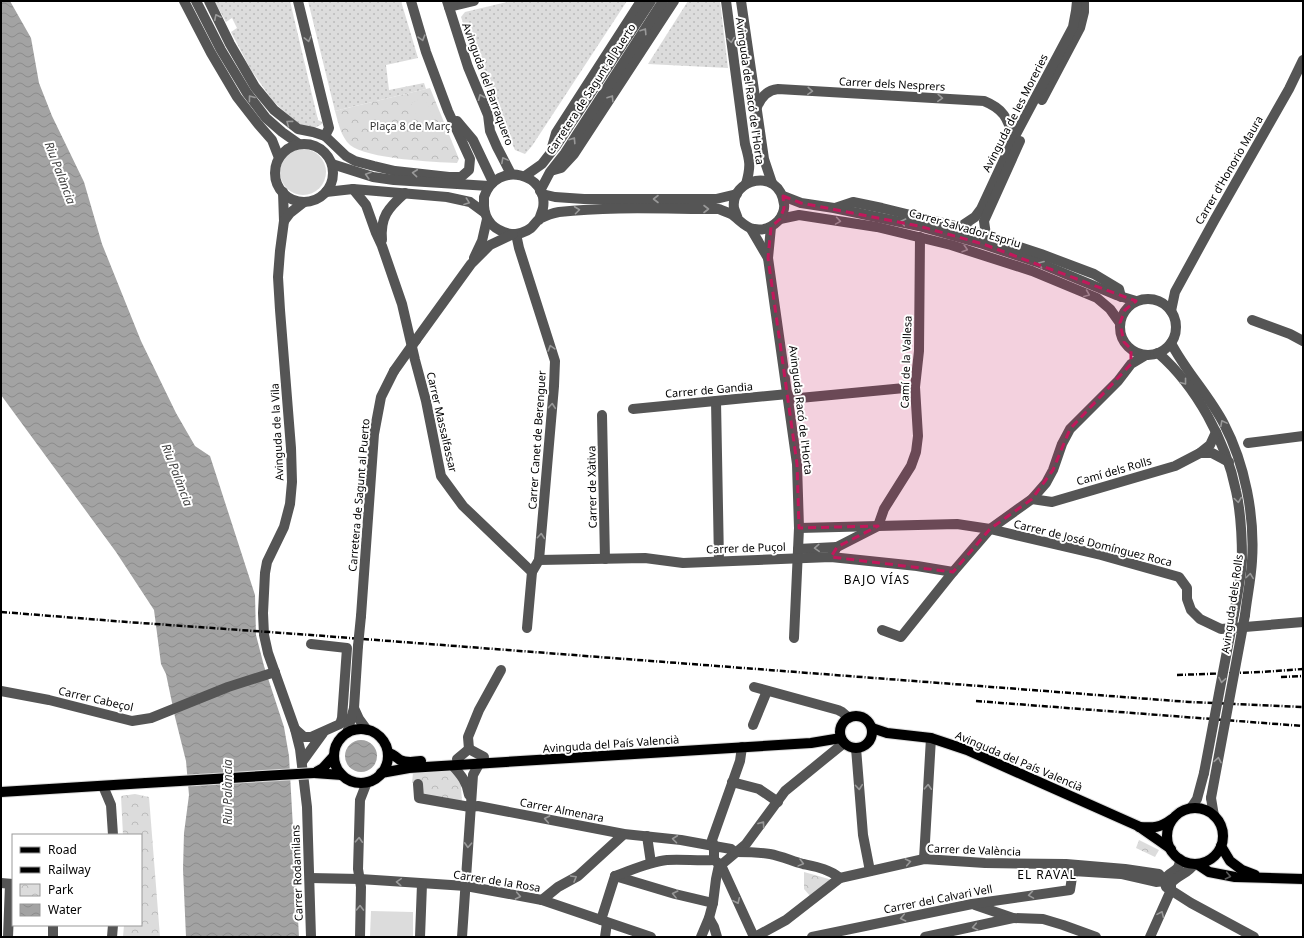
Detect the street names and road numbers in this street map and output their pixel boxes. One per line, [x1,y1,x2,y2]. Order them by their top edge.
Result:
street label: Avinguda del Racó de l'Horta [733,16,768,166]
street label: Avinguda del Barraquero [459,20,518,148]
street label: Carretera de Sagunt al Puerto [542,20,639,157]
street label: Avinguda de les Moreries [978,51,1051,174]
street label: Carrer dels Nesprers [838,73,946,94]
street label: Carrer d'Honorio Maura [1191,113,1266,227]
street label: Carrer Salvador Espriu [908,204,1023,251]
street label: Camí de la Vallesa [896,315,915,409]
street label: Avinguda Racó de l'Horta [786,344,817,475]
street label: Carrer Canet de Berenguer [524,369,549,510]
street label: Carrer Massalfassar [424,370,461,474]
street label: Carrer de Gandia [664,378,754,401]
street label: Avinguda de la Vila [266,383,287,481]
street label: Carretera de Sagunt al Puerto [344,417,373,572]
street label: Carrer de Xàtiva [583,446,600,528]
street label: Camí dels Rolls [1075,453,1153,488]
street label: Carrer de José Domínguez Roca [1012,516,1174,569]
street label: Carrer de Puçol [706,539,786,556]
street label: Avinguda dels Rolls [1217,553,1246,654]
street label: Carrer Cabeçol [57,683,135,714]
street label: Avinguda del País Valencià [953,727,1085,794]
street label: Avinguda del País Valencià [542,731,680,756]
street label: Carrer Almenara [519,794,605,825]
street label: Carrer Rodamilans [287,825,306,921]
street label: Carrer de València [927,840,1021,859]
street label: Carrer de la Rosa [452,866,542,895]
street label: Carrer del Calvari Vell [882,881,994,916]

